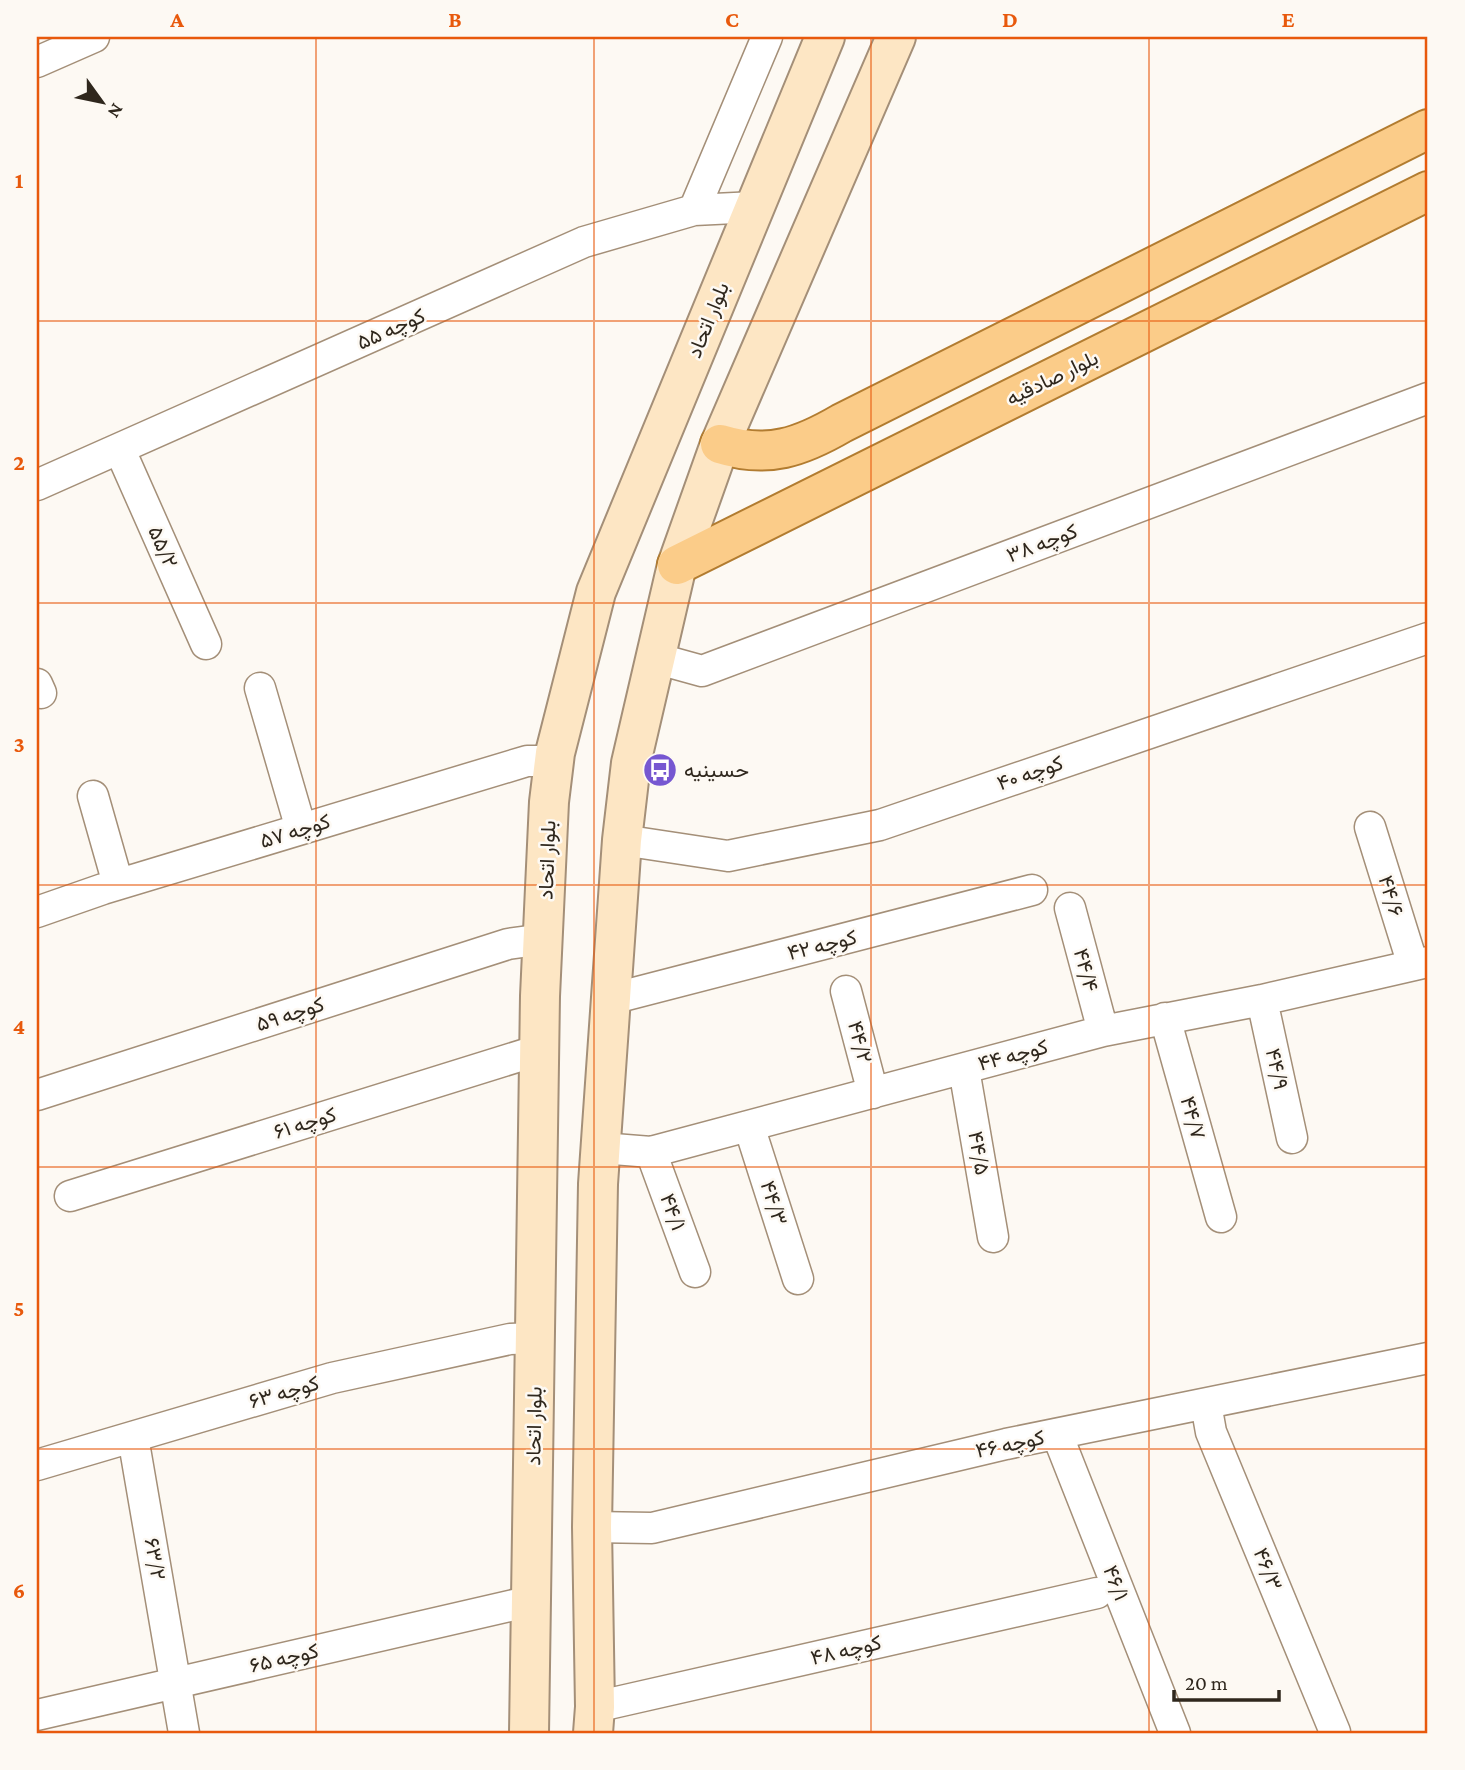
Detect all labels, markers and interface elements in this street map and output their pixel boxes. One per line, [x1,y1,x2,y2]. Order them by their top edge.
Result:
text: A [169,6,184,32]
text: B [448,6,462,32]
text: C [725,6,739,32]
text: D [1002,6,1018,32]
text: E [1281,6,1295,32]
north arrow [66,66,136,136]
text: N [103,100,128,122]
text: 1 [15,167,24,193]
street label: بلوار اتحاد [682,279,735,362]
street label: کوچه ۵۵ [353,303,430,357]
street label: بلوار صادقیه [1002,345,1102,411]
text: 2 [13,449,25,475]
street label: کوچه ۳۸ [1003,519,1081,569]
street label: ۵۵/۲ [143,522,183,572]
text: 3 [13,731,25,757]
bus stop icon: حسینیه [641,751,679,789]
street label: کوچه ۴۰ [994,751,1067,797]
place label: حسینیه [684,758,749,782]
street label: کوچه ۵۷ [257,809,334,855]
street label: بلوار اتحاد [534,820,561,900]
street label: ۴۴/۶ [1373,873,1409,919]
street label: کوچه ۴۲ [785,925,860,967]
street label: ۴۴/۴ [1069,946,1103,994]
street label: کوچه ۵۹ [253,992,328,1038]
text: 4 [13,1013,25,1039]
street label: ۴۴/۲ [843,1018,877,1066]
street label: کوچه ۴۴ [975,1034,1051,1078]
street label: ۴۴/۹ [1261,1046,1293,1092]
street label: ۴۴/۷ [1175,1094,1211,1142]
street label: کوچه ۶۱ [271,1102,340,1146]
street label: ۴۴/۵ [963,1129,995,1177]
street label: ۴۴/۳ [756,1178,792,1228]
street label: ۴۴/۱ [655,1190,691,1234]
text: 5 [13,1295,25,1321]
street label: کوچه ۶۳ [246,1371,322,1415]
street label: بلوار اتحاد [521,1386,548,1466]
street label: کوچه ۴۶ [973,1425,1047,1465]
street label: ۶۳/۲ [139,1536,171,1582]
street label: ۴۶/۳ [1249,1544,1287,1594]
street label: ۴۶/۱ [1098,1562,1134,1604]
text: 6 [13,1577,25,1603]
street label: کوچه ۴۸ [808,1630,884,1672]
street label: کوچه ۶۵ [247,1638,321,1680]
scale bar [1174,1658,1280,1702]
text: 20 m [1185,1671,1228,1695]

